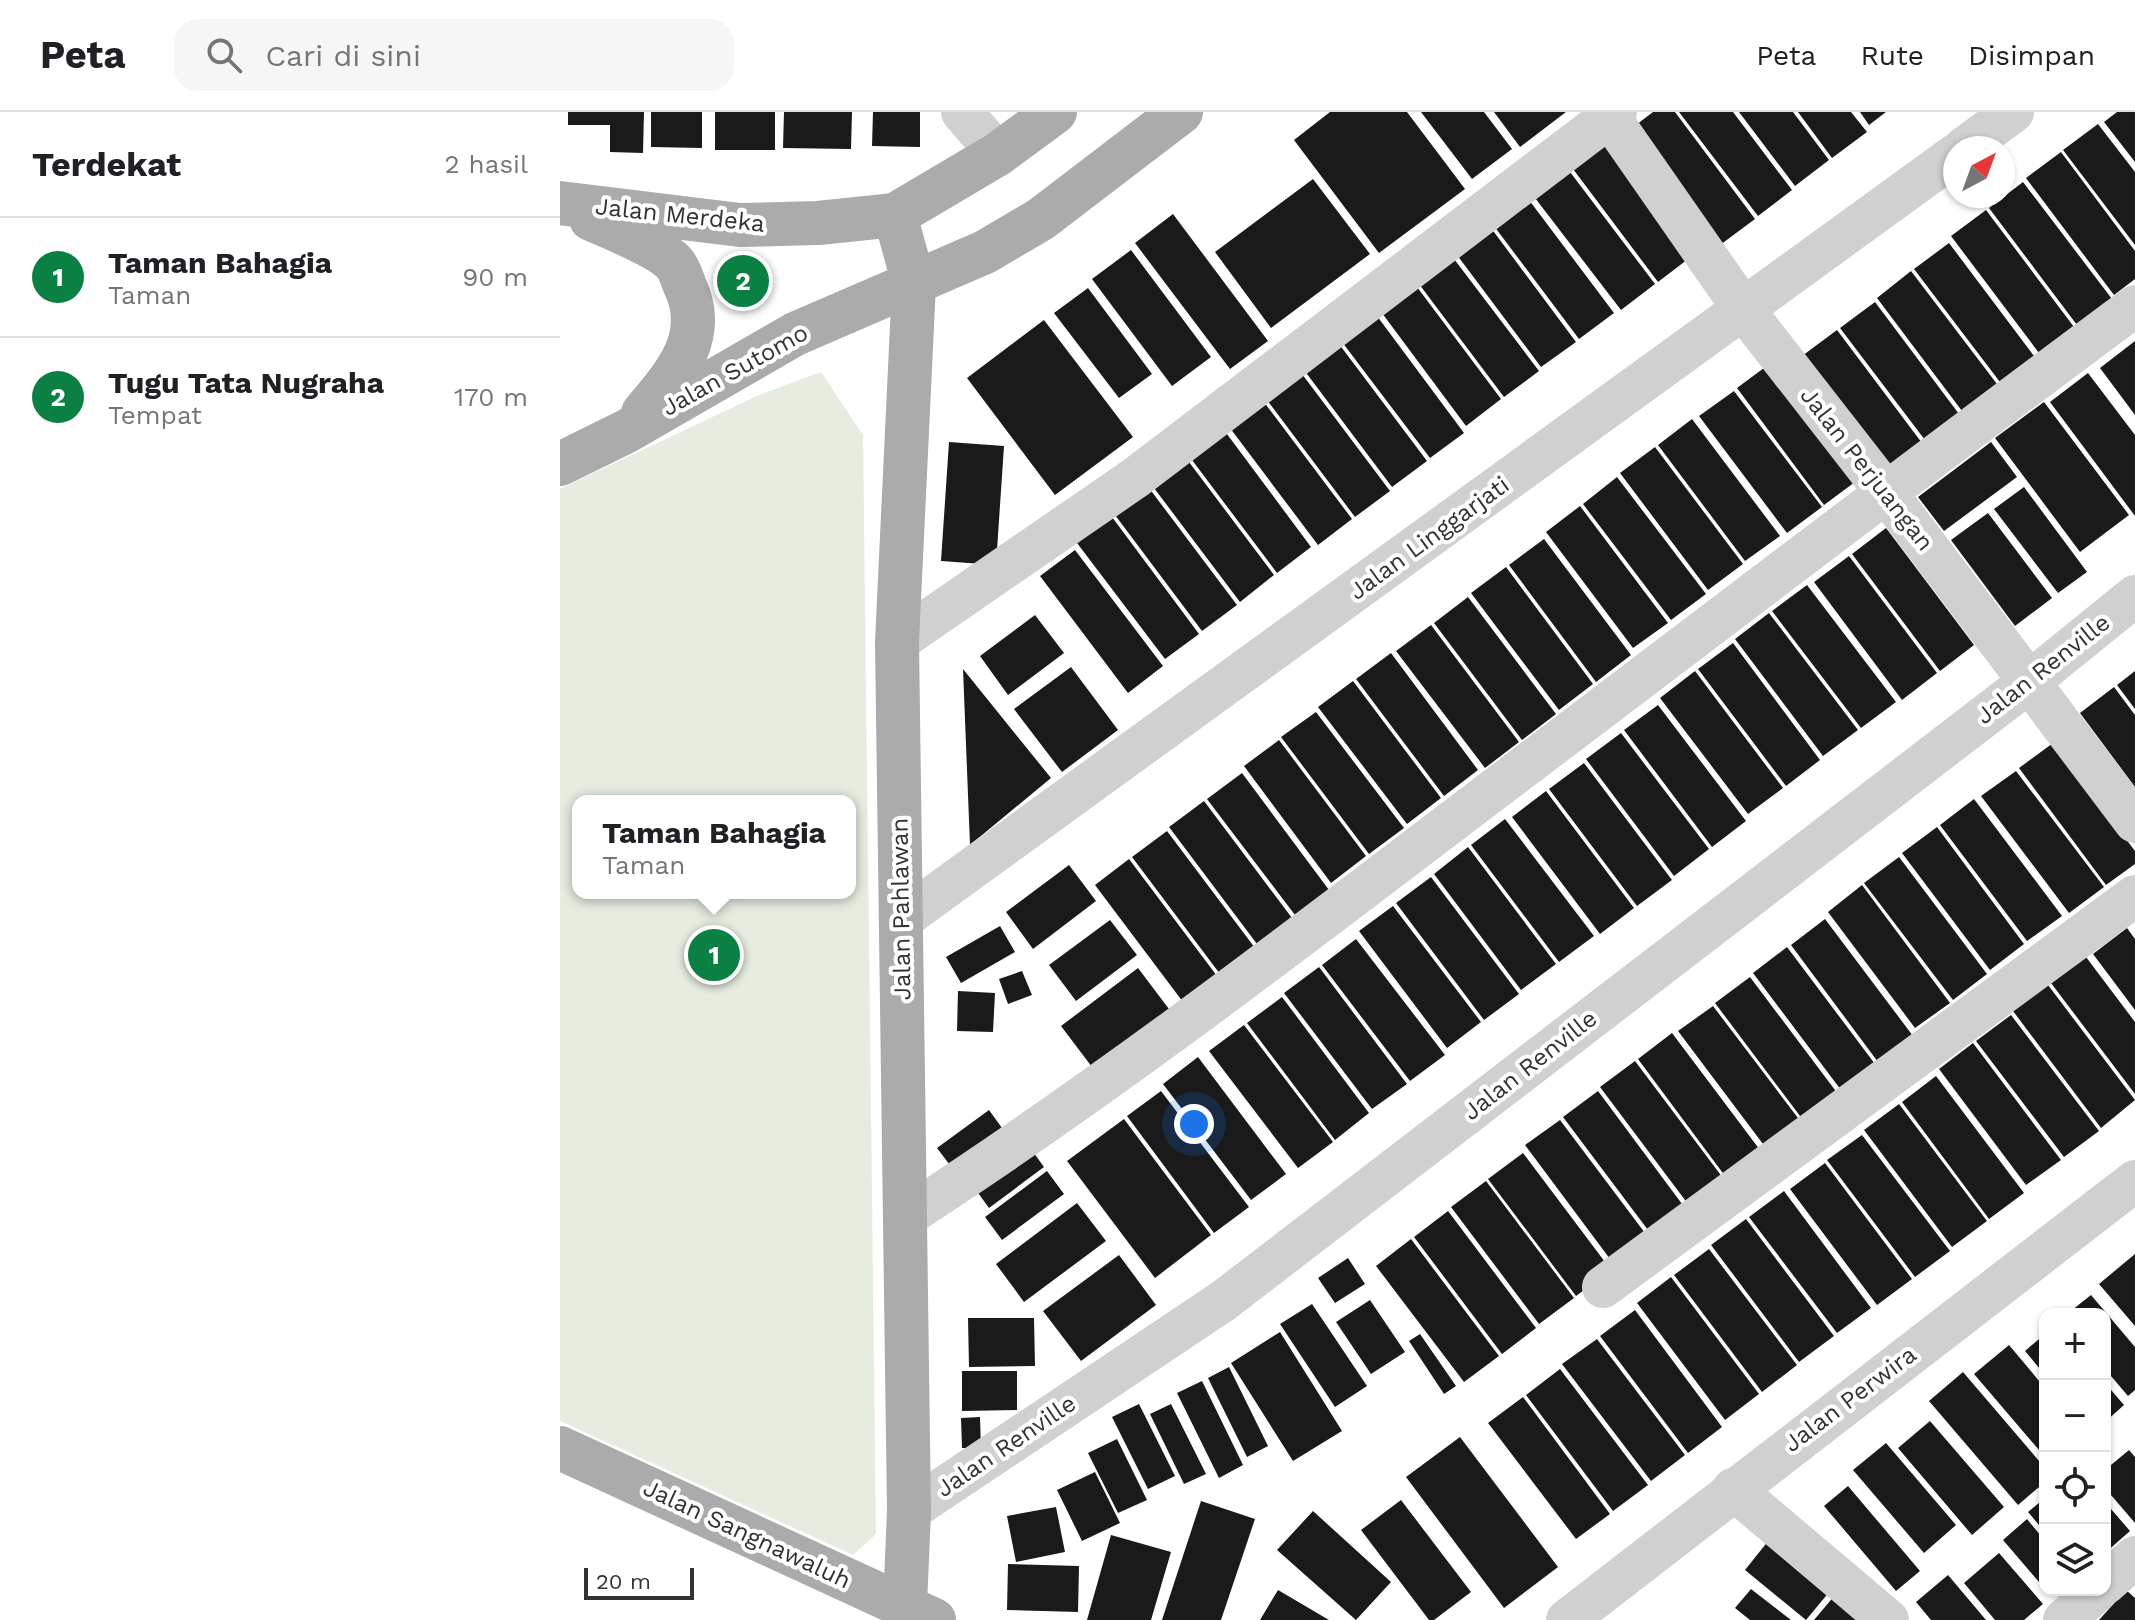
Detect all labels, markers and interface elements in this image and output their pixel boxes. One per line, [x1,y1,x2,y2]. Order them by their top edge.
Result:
search box [174,19,734,91]
text: Peta [40,33,126,77]
icon: search [202,33,246,77]
text: Cari di sini [266,38,421,73]
text: Peta [1756,39,1816,72]
text: Rute [1860,39,1924,72]
text: Disimpan [1968,39,2095,72]
north arrow [1943,136,2015,208]
text: Terdekat [32,144,181,184]
text: 2 hasil [445,149,528,179]
street label: Jalan Merdeka [594,192,766,238]
text: Taman Bahagia [108,245,332,280]
pin: 2 [717,251,769,311]
text: 1 [52,262,64,292]
text: 90 m [462,262,528,292]
text: Taman [108,280,191,310]
street label: Jalan Sutomo [657,318,813,422]
text: Tugu Tata Nugraha [108,365,384,400]
text: 2 [50,382,66,412]
text: 170 m [454,382,528,412]
street label: Jalan Perjuangan [1795,382,1939,556]
text: Tempat [108,400,202,430]
street label: Jalan Linggarjati [1343,470,1515,606]
street label: Jalan Renville [1971,608,2115,730]
popup [572,795,856,899]
text: Taman Bahagia [602,815,826,850]
street label: Jalan Pahlawan [885,817,917,1001]
text: Taman [602,850,685,880]
pin: 1 [688,925,740,985]
street label: Jalan Renville [1458,1004,1602,1126]
your location [1174,1104,1214,1144]
map controls [2039,1308,2111,1596]
button: + [2039,1308,2111,1380]
street label: Jalan Perwira [1778,1340,1922,1458]
button: − [2039,1380,2111,1452]
street label: Jalan Renville [931,1389,1081,1503]
button: locate [2039,1452,2111,1524]
street label: Jalan Sangnawaluh [639,1474,855,1594]
button: layers [2039,1524,2111,1596]
scale bar [584,1564,694,1600]
text: 20 m [596,1569,651,1594]

